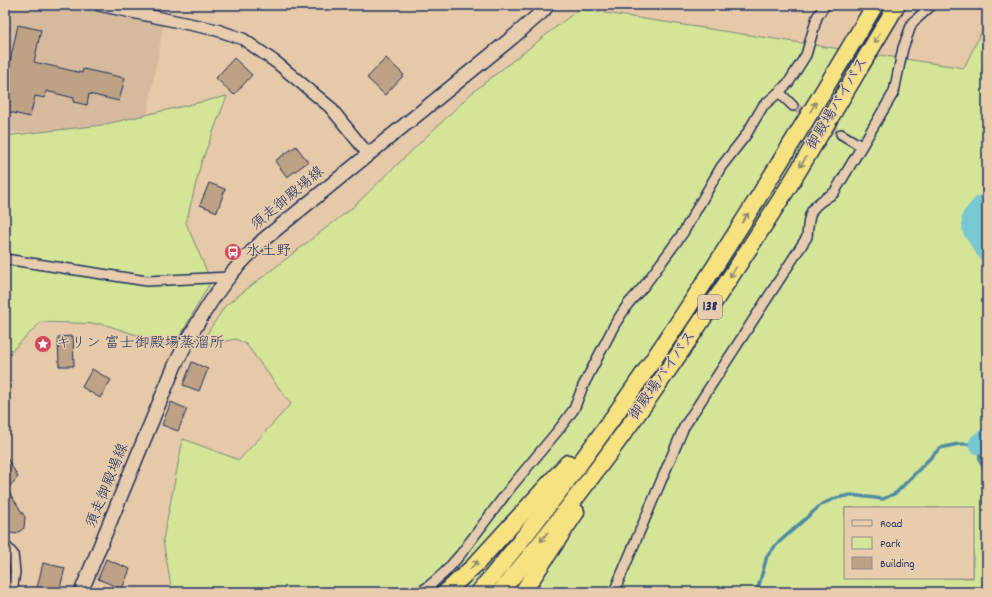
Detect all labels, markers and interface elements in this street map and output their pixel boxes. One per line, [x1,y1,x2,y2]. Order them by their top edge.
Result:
one-way arrow [873,32,881,43]
street label: 御殿場バイパス [802,53,874,155]
one-way arrow [810,101,818,113]
one-way arrow [799,156,807,167]
street label: 須走御殿場線 [246,162,330,236]
one-way arrow [741,213,749,224]
place label: 水土野 [246,241,291,263]
bus stop icon: 水土野 [223,242,243,262]
one-way arrow [729,266,737,277]
road number: 138 [698,295,722,319]
street label: 御殿場バイパス [624,327,702,425]
place label: キリン 富士御殿場蒸溜所 [56,333,224,355]
place icon: キリン 富士御殿場蒸溜所 [33,334,53,354]
street label: 須走御殿場線 [81,440,135,532]
legend [844,507,974,579]
text: Road [880,516,902,533]
one-way arrow [540,532,549,543]
text: Park [880,536,901,553]
text: Building [880,556,915,573]
one-way arrow [469,560,479,570]

